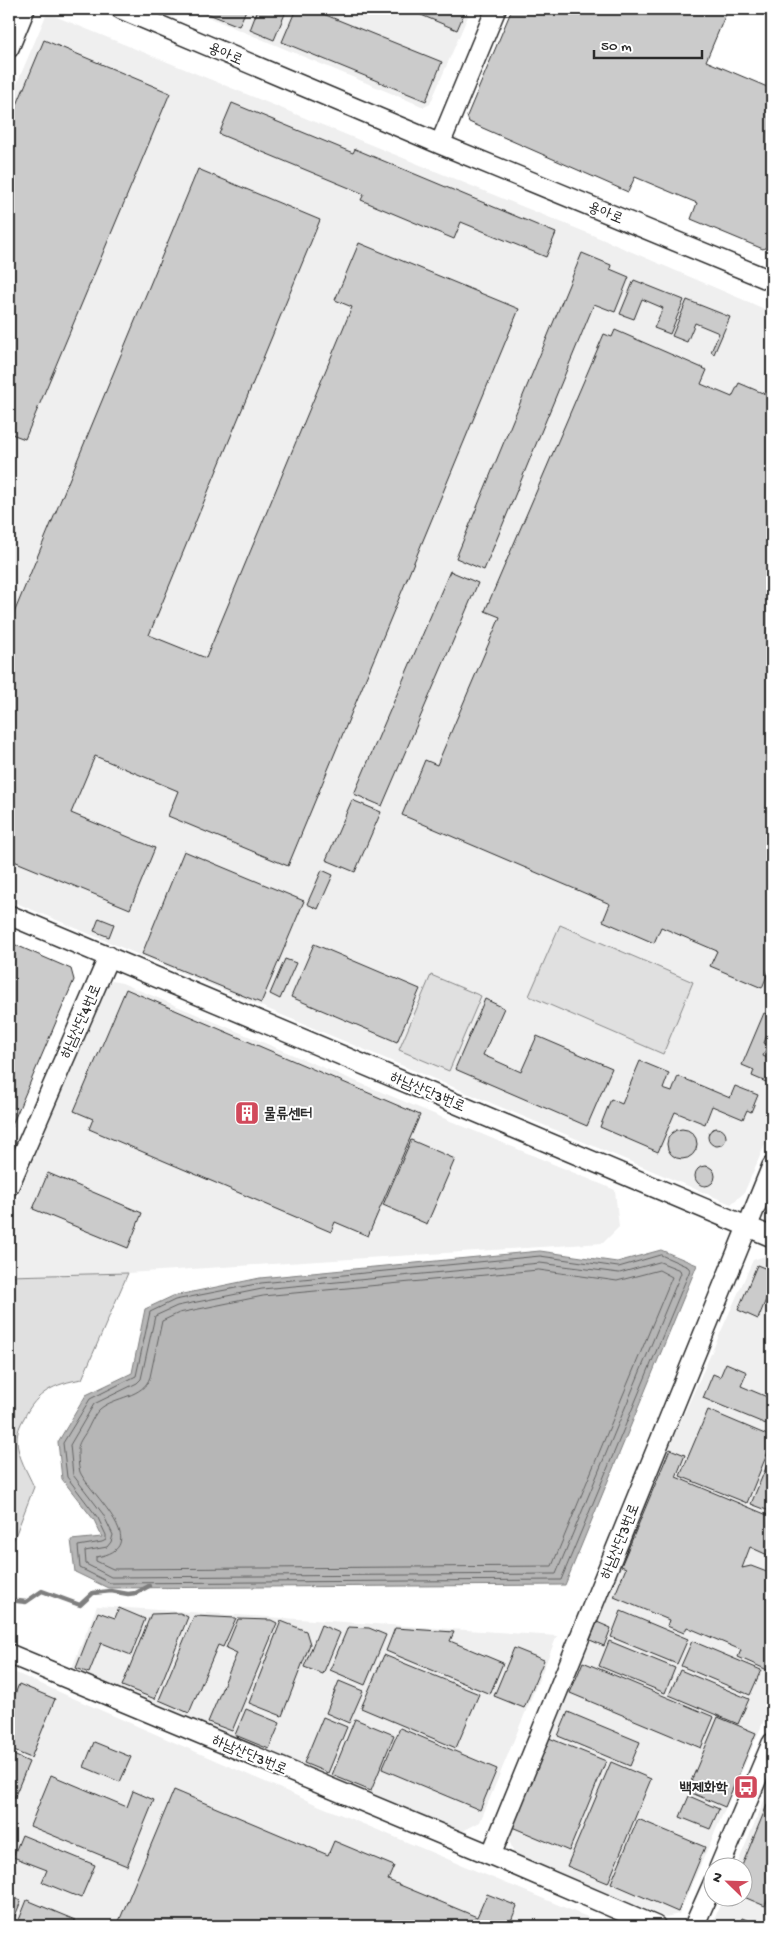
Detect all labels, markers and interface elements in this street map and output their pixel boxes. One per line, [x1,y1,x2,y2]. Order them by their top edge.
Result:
scale bar [594,28,701,60]
text: 50 m [601,38,632,56]
street label: 용아로 [205,39,245,70]
street label: 용아로 [585,199,625,229]
street label: 하남산단4번로 [57,982,106,1062]
street label: 하남산단3번로 [387,1069,468,1117]
building icon: 물류센터 [234,1100,260,1126]
place label: 물류센터 [264,1106,312,1124]
street label: 하남산단3번로 [597,1501,644,1582]
street label: 하남산단3번로 [209,1732,290,1780]
bus stop icon: 백제화학 [733,1774,759,1800]
place label: 백제화학 [680,1780,728,1798]
north arrow [704,1858,754,1908]
text: N [709,1870,728,1885]

